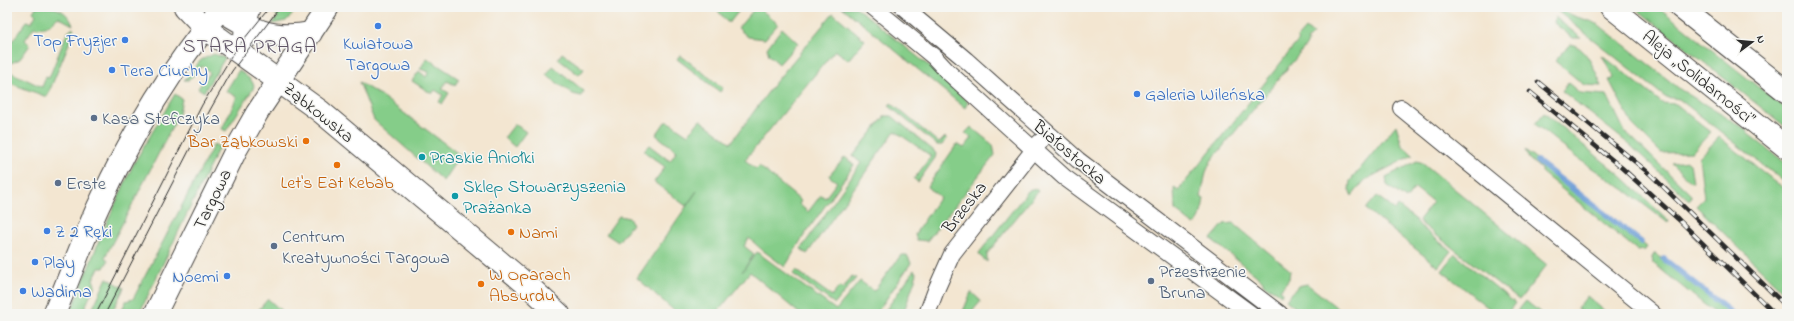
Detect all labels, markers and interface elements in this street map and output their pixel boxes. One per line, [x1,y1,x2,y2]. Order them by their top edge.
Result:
marker: Kwiatowa Targowa [373,21,383,31]
north arrow [1732,22,1772,62]
street label: Aleja „Solidarności” [1635,25,1761,133]
place label: Top Fryzjer [33,29,117,55]
place label: Kwiatowa Targowa [343,32,413,80]
district label: STARA PRAGA [183,33,317,62]
text: N [1752,34,1769,45]
marker: Top Fryzjer [120,35,130,45]
place label: Tera Ciuchy [120,59,208,85]
marker: Tera Ciuchy [107,65,117,75]
street label: Ząbkowska [277,77,359,150]
place label: Galeria Wileńska [1145,83,1265,109]
marker: Galeria Wileńska [1132,89,1142,99]
place label: Kasa Stefczyka [102,107,220,133]
marker: Kasa Stefczyka [89,113,99,123]
street label: Białostocka [1026,114,1111,192]
place label: Bar Ząbkowski [187,130,298,156]
marker: Bar Ząbkowski [301,136,311,146]
place label: Praskie Aniołki [430,146,535,172]
marker: Praskie Aniołki [417,152,427,162]
marker: Let's Eat Kebab [332,160,342,170]
street label: Targowa [188,165,241,235]
place label: Let's Eat Kebab [280,171,394,197]
place label: Erste [66,172,107,198]
place label: Sklep Stowarzyszenia Prażanka [463,175,626,222]
street label: Brzeska [936,177,994,241]
marker: Erste [53,178,63,188]
marker: Sklep Stowarzyszenia Prażanka [450,191,460,201]
place label: Z 2 Ręki [55,220,112,246]
place label: Nami [519,221,558,247]
place label: Centrum Kreatywności Targowa [282,225,450,273]
marker: Z 2 Ręki [42,226,52,236]
marker: Nami [506,227,516,237]
marker: Centrum Kreatywności Targowa [269,241,279,251]
place label: Play [43,251,75,277]
marker: Play [30,257,40,267]
place label: Przestrzenie Bruna [1158,260,1247,307]
place label: W Oparach Absurdu [489,263,571,310]
place label: Noemi [172,265,219,291]
marker: Noemi [222,271,232,281]
marker: Przestrzenie Bruna [1146,276,1156,286]
marker: W Oparach Absurdu [476,279,486,289]
place label: Wadima [31,280,92,306]
marker: Wadima [18,286,28,296]

